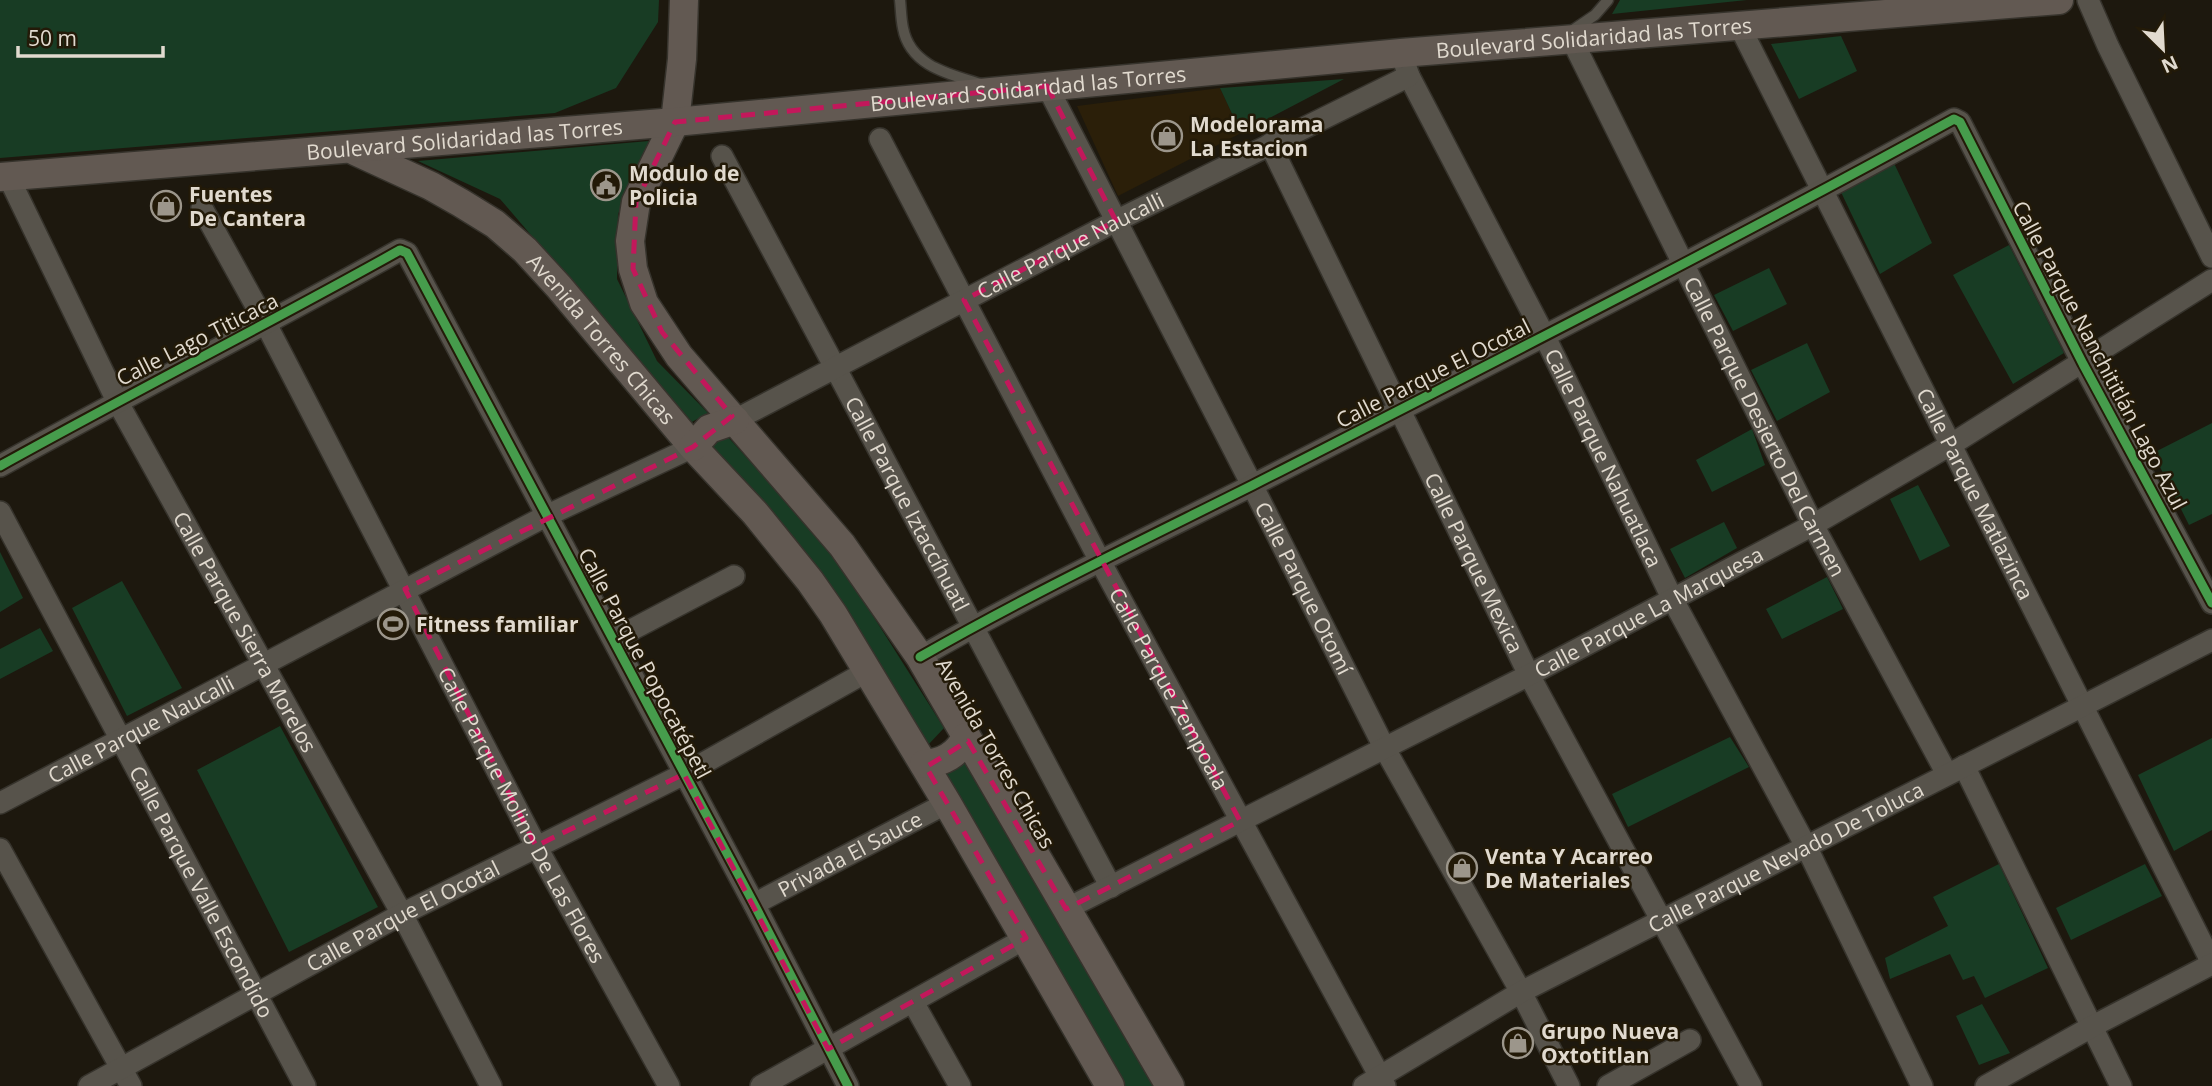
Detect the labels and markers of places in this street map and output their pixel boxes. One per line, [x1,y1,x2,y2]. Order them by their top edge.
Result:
place label: Modelorama La Estacion [1190,110,1323,162]
shop icon: Modelorama La Estacion [1150,119,1184,153]
place label: Modulo de Policia [629,159,739,211]
public building icon: Modulo de Policia [589,168,623,202]
place label: Fuentes De Cantera [189,180,306,232]
shop icon: Fuentes De Cantera [149,189,183,223]
sports icon: Fitness familiar [376,607,410,641]
place label: Fitness familiar [416,610,579,638]
place label: Venta Y Acarreo De Materiales [1485,842,1653,894]
shop icon: Venta Y Acarreo De Materiales [1445,851,1479,885]
place label: Grupo Nueva Oxtotitlan [1541,1017,1679,1069]
shop icon: Grupo Nueva Oxtotitlan [1501,1026,1535,1060]

